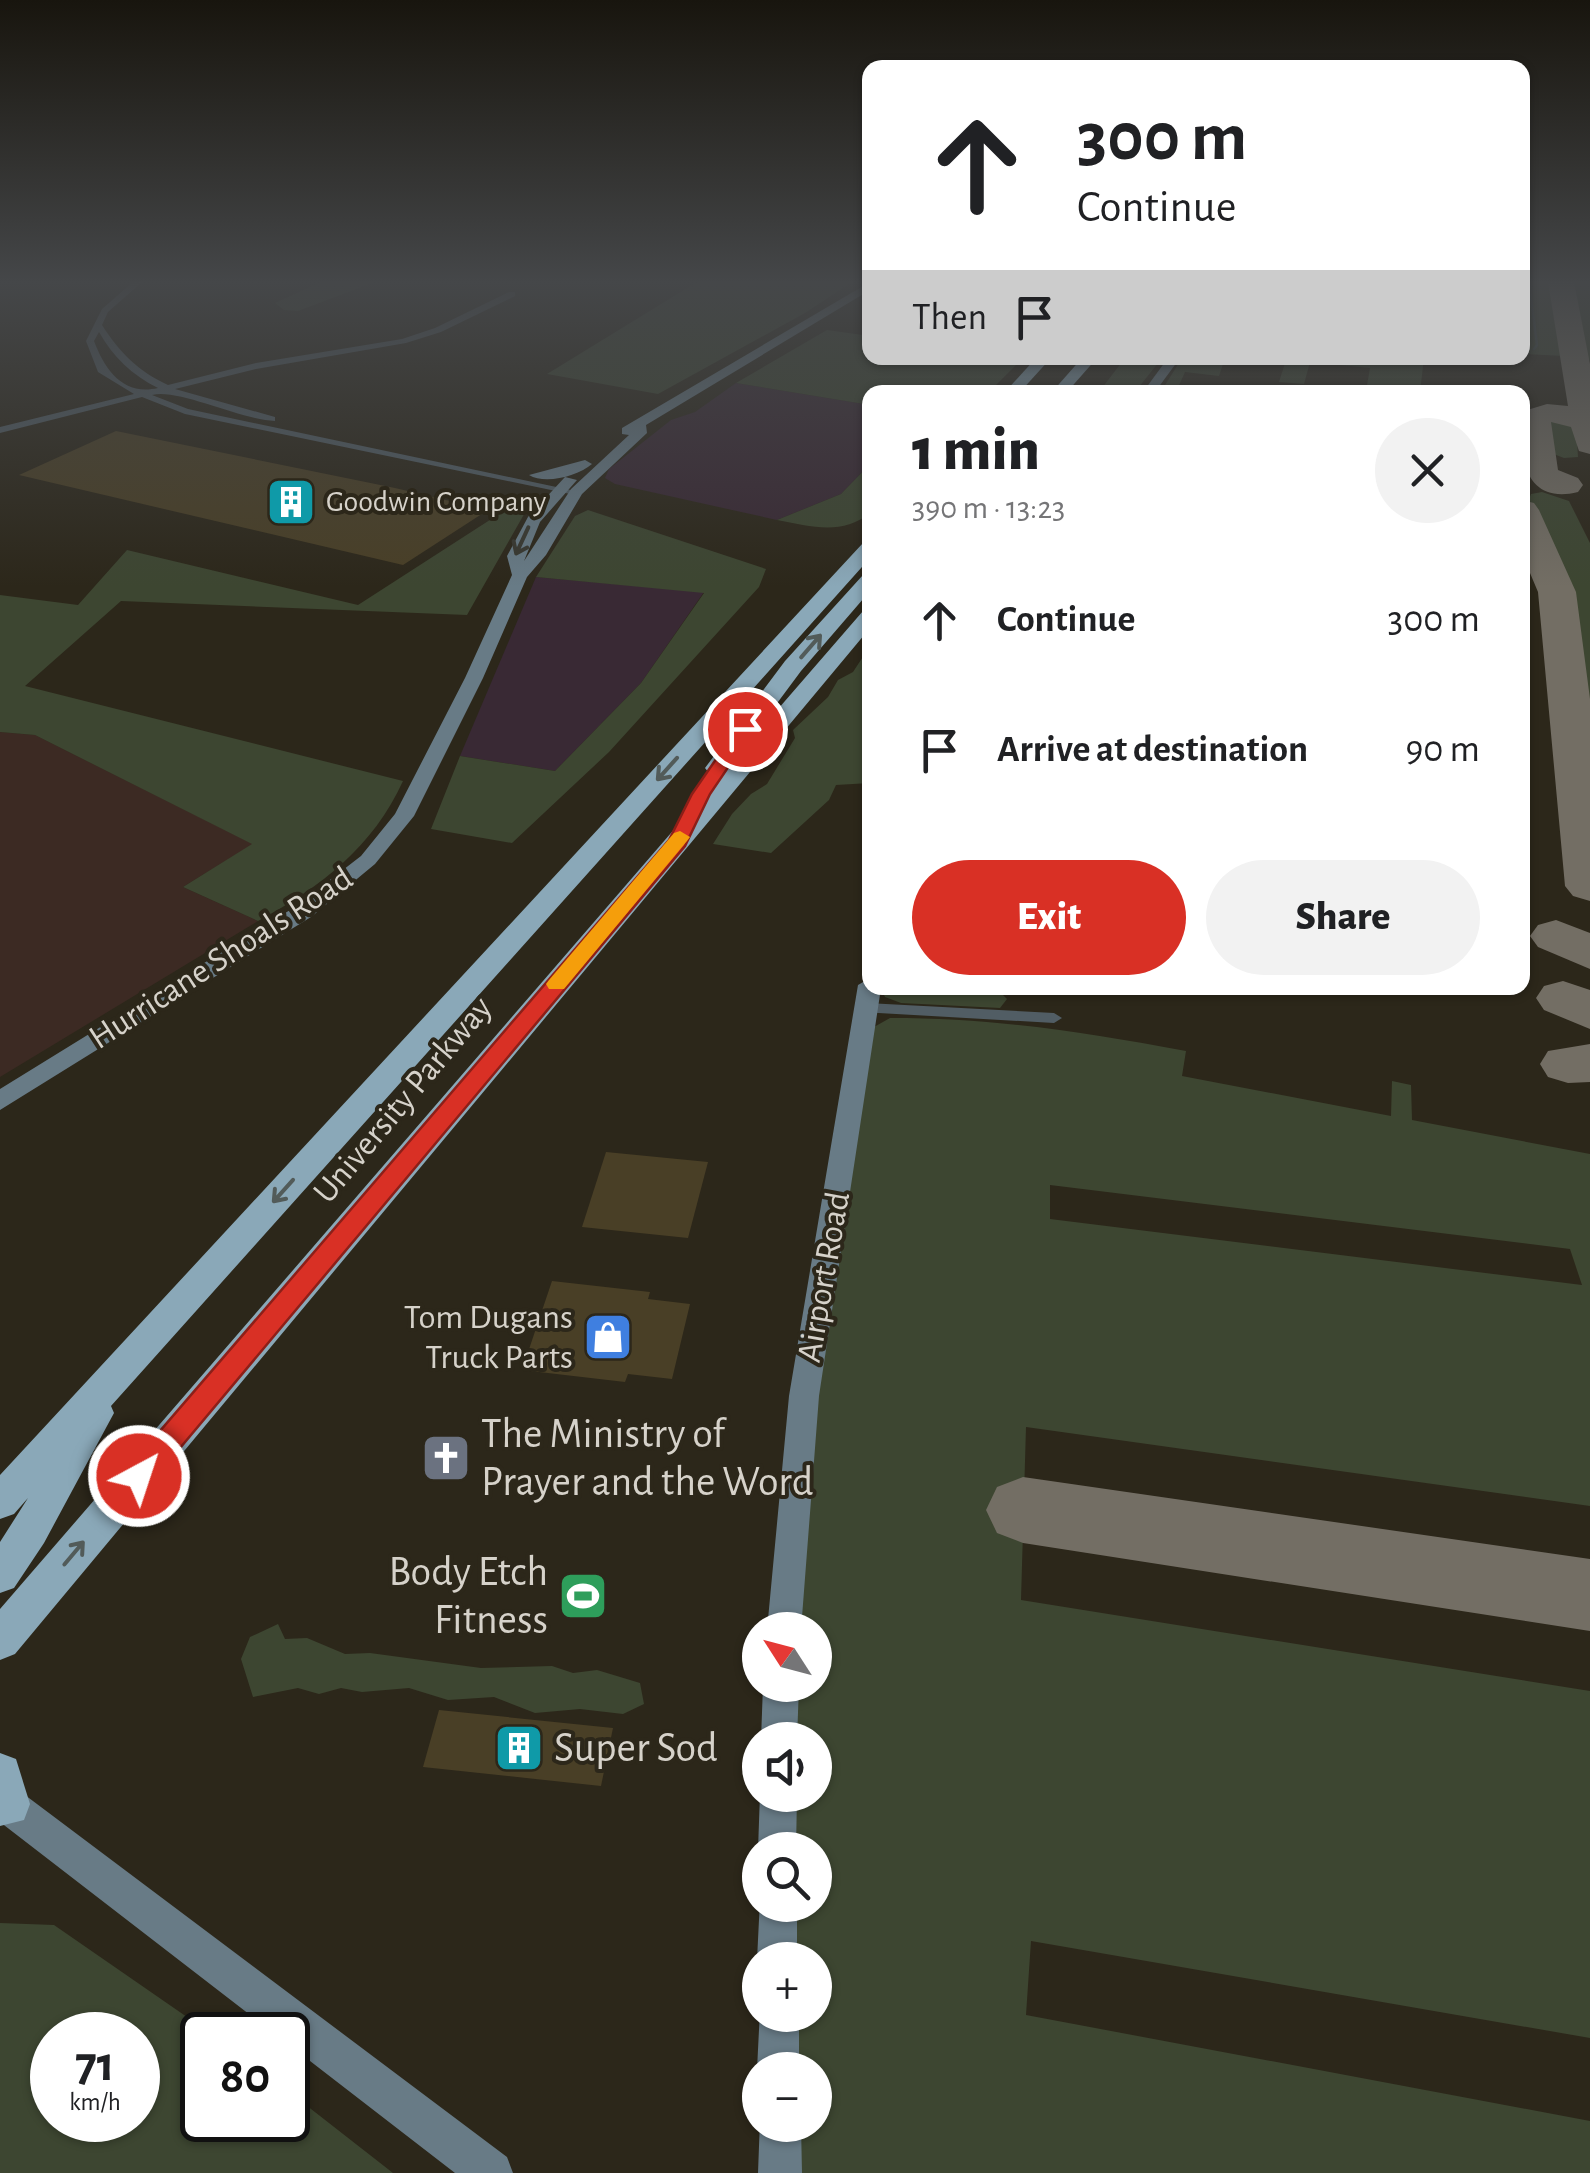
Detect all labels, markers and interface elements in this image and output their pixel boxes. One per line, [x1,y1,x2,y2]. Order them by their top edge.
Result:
icon: ahead [912,100,1042,230]
text: 300 m [1077,103,1247,173]
text: Continue [1077,185,1236,230]
icon: arrive [1007,290,1062,345]
text: Then [912,299,987,337]
button: close [1375,418,1480,523]
text: 1 min [912,421,1040,481]
building icon: Goodwin Company [265,476,317,528]
place label: Goodwin Company [326,487,546,517]
text: 390 m · 13:23 [912,492,1065,524]
one-way arrow [512,525,531,555]
icon: ahead [912,593,967,648]
text: Continue [997,601,1135,639]
text: 300 m [1388,601,1480,639]
one-way arrow [799,633,821,659]
pin [703,687,788,772]
icon: arrive [718,702,773,757]
icon: arrive [912,723,967,778]
text: Arrive at destination [997,731,1308,769]
text: 90 m [1405,731,1480,769]
one-way arrow [655,756,679,782]
street label: Hurricane Shoals Road [83,860,359,1056]
button: Exit [912,860,1186,975]
button: Share [1206,860,1480,975]
street label: University Parkway [307,990,499,1210]
one-way arrow [271,1178,294,1203]
street label: Airport Road [792,1189,856,1365]
place label: Tom Dugans Truck Parts [404,1300,573,1375]
shop icon: Tom Dugans Truck Parts [582,1311,634,1363]
place label: The Ministry of Prayer and the Word [481,1413,813,1503]
position arrow [87,1424,191,1528]
church icon: The Ministry of Prayer and the Word [420,1432,472,1484]
one-way arrow [63,1540,85,1566]
place label: Body Etch Fitness [388,1551,548,1641]
sports icon: Body Etch Fitness [557,1570,609,1622]
north arrow [742,1612,832,1702]
map controls [742,1612,832,2142]
building icon: Super Sod [493,1722,545,1774]
button: sound [742,1722,832,1812]
place label: Super Sod [554,1727,718,1769]
button: search [742,1832,832,1922]
button: + [742,1942,832,2032]
speed limit sign: 80 [180,2012,310,2142]
text: 71 [75,2040,115,2090]
button: − [742,2052,832,2142]
text: km/h [69,2090,121,2115]

